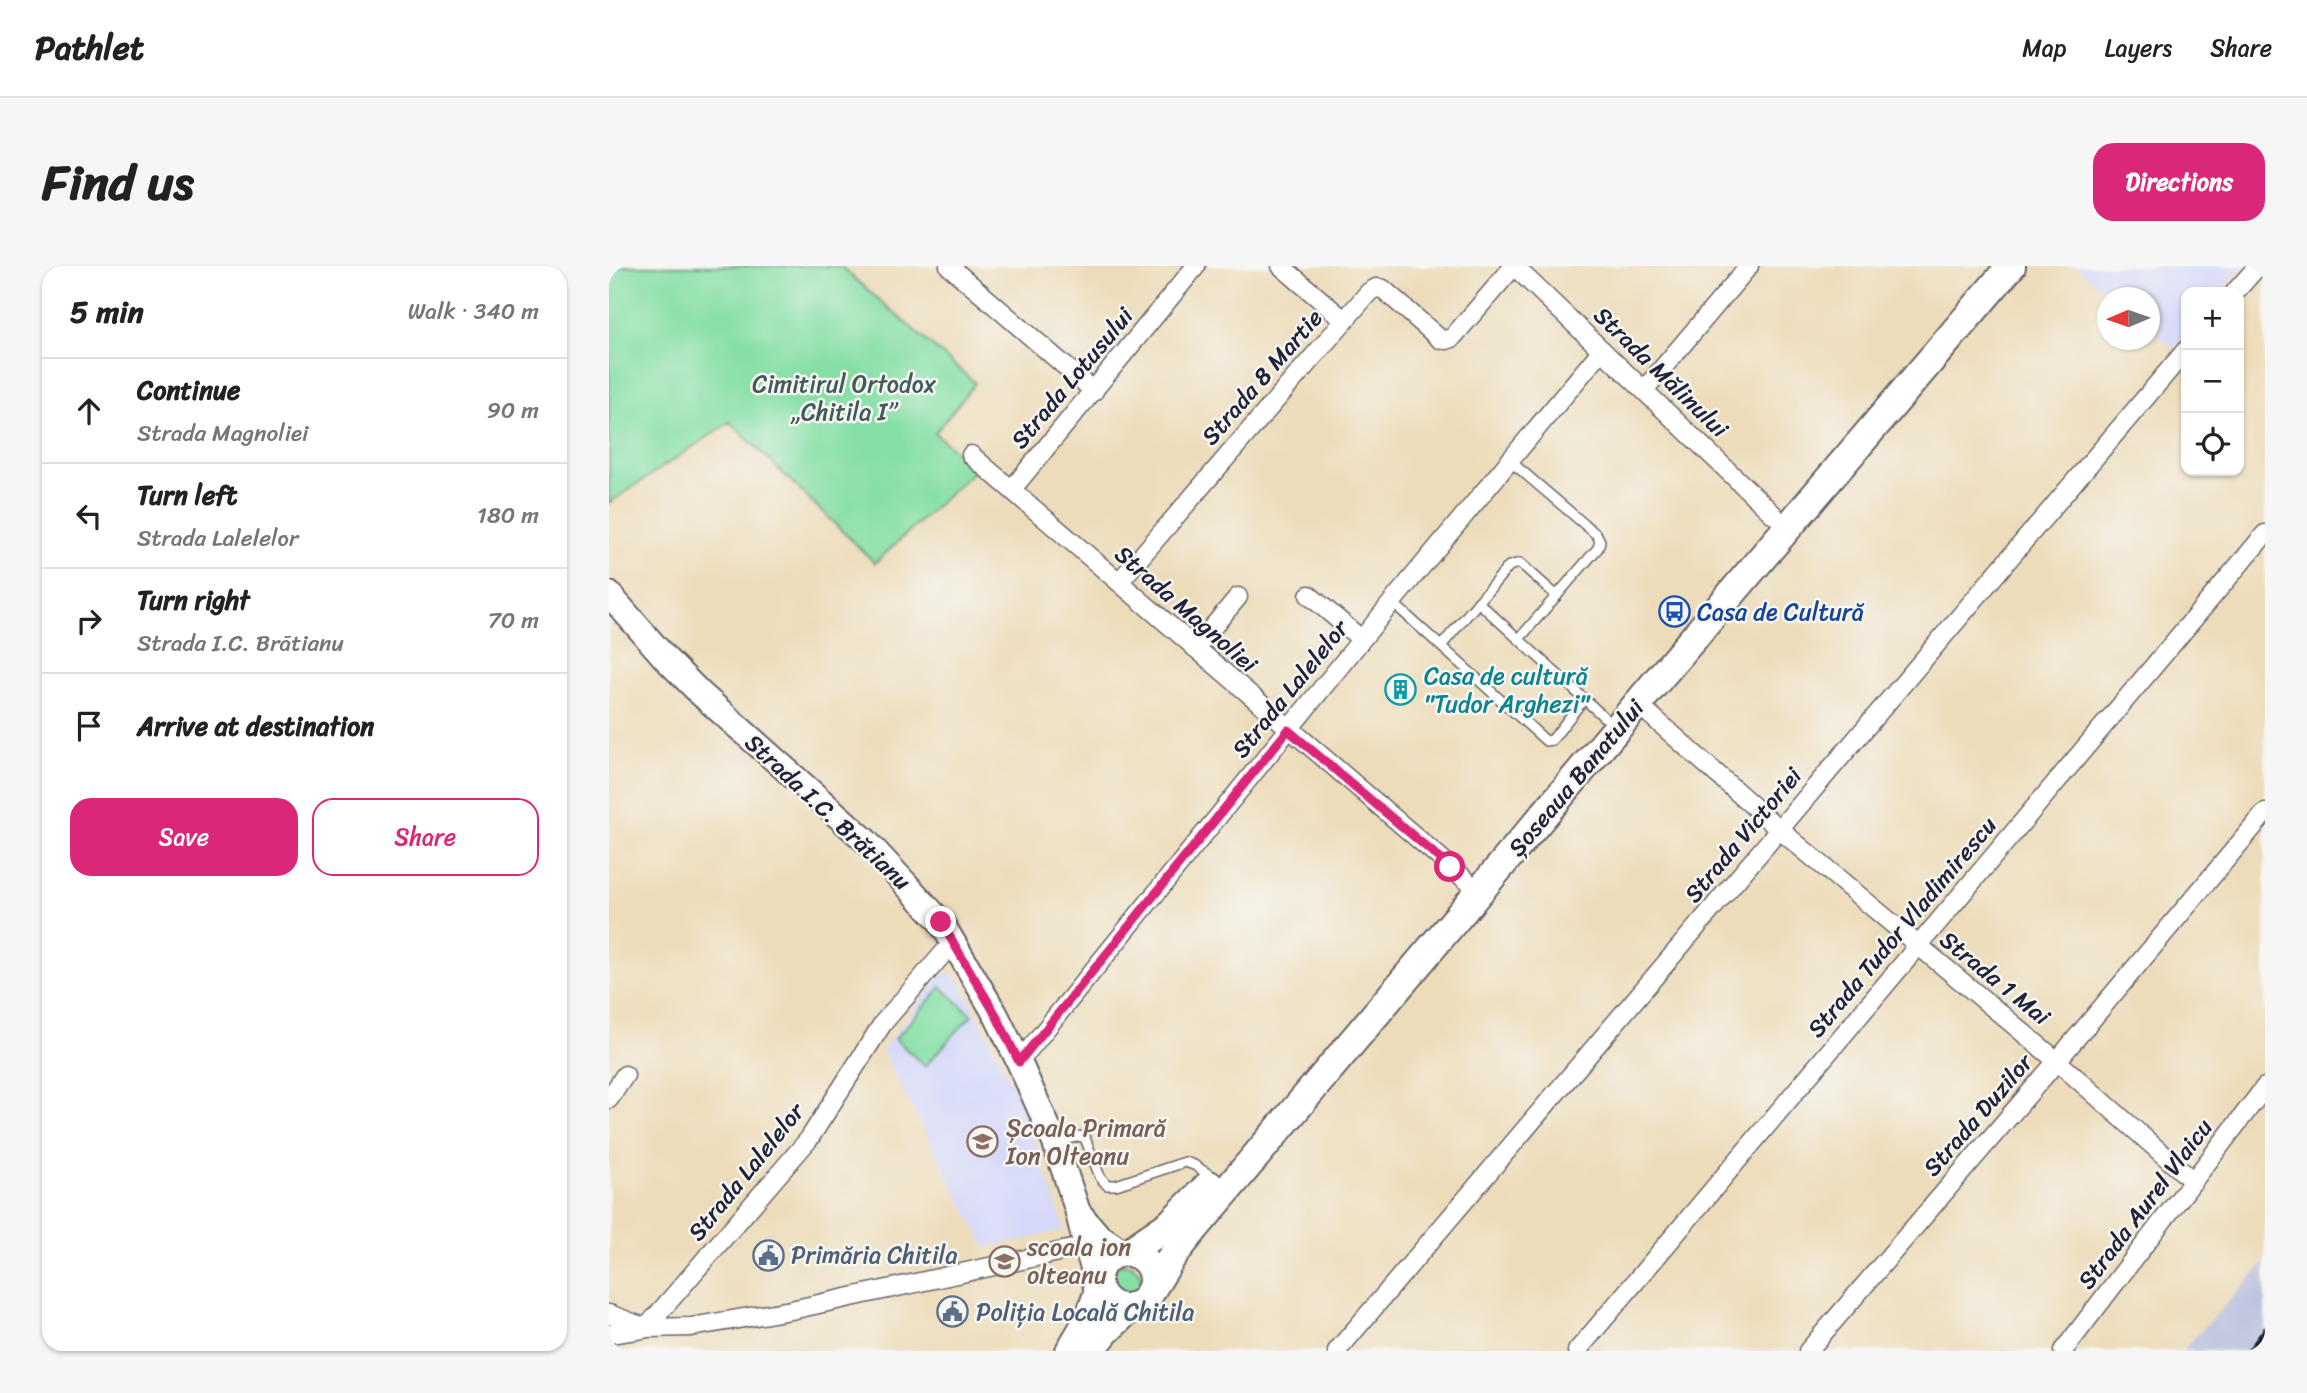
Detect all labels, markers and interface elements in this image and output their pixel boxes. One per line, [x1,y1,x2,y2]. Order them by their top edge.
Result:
text: Pathlet [35,19,144,77]
text: Map [2022,27,2067,69]
text: Layers [2105,27,2172,69]
text: Share [2210,27,2272,69]
text: Find us [42,139,194,226]
button: Directions [2093,143,2265,221]
text: 5 min [70,285,144,339]
north arrow [2097,287,2160,350]
map controls [2181,287,2244,476]
button: + [2181,287,2244,350]
text: Walk · 340 m [408,291,539,332]
street label: Strada Lotusului [1000,296,1145,459]
street label: Strada Mălinului [1583,296,1739,448]
street label: Strada 8 Martie [1190,299,1334,455]
button: − [2181,350,2244,413]
park label: Cimitirul Ortodox „Chitila I” [752,363,937,433]
text: Continue [137,367,240,413]
text: 90 m [487,390,539,431]
icon: ahead [70,392,108,430]
text: Strada Magnoliei [137,413,308,454]
button: locate [2181,413,2244,476]
text: Turn left [137,472,237,518]
text: 180 m [477,495,539,536]
icon: left [70,497,108,535]
text: Strada Lalelelor [137,518,298,559]
street label: Strada Magnoliei [1105,534,1268,684]
text: Turn right [137,577,250,623]
place label: Casa de Cultură [1697,591,1865,633]
bus stop icon: Casa de Cultură [1657,595,1691,629]
text: 70 m [488,600,539,641]
icon: right [70,602,108,640]
street label: Strada Lalelelor [1221,609,1361,768]
text: Strada I.C. Brătianu [137,623,344,664]
place label: Casa de cultură "Tudor Arghezi" [1424,655,1591,725]
building icon: Casa de cultură "Tudor Arghezi" [1384,673,1418,707]
street label: Șoseaua Banatului [1497,688,1656,866]
text: Arrive at destination [137,703,374,749]
icon: arrive [70,707,108,745]
street label: Strada I.C. Brătianu [735,723,921,901]
street label: Strada Victoriei [1673,756,1814,913]
button: Save [70,798,298,876]
button: Share [312,798,539,876]
street label: Strada Tudor Vladimirescu [1796,807,2008,1047]
route start [1434,851,1465,882]
route end [925,906,956,937]
street label: Strada 1 Mai [1930,920,2061,1037]
street label: Strada Duzilor [1912,1043,2045,1186]
street label: Strada Lalelelor [677,1092,817,1251]
place label: Școala Primară Ion Olteanu [1005,1107,1167,1177]
street label: Strada Aurel Vlaicu [2066,1109,2224,1299]
school or university icon: Școala Primară Ion Olteanu [966,1125,1000,1159]
place label: scoala ion olteanu [1026,1226,1131,1296]
place label: Primăria Chitila [791,1234,957,1276]
public building icon: Primăria Chitila [751,1238,785,1272]
school or university icon: scoala ion olteanu [987,1244,1021,1278]
place label: Poliția Locală Chitila [976,1291,1194,1333]
public building icon: Poliția Locală Chitila [936,1295,970,1329]

